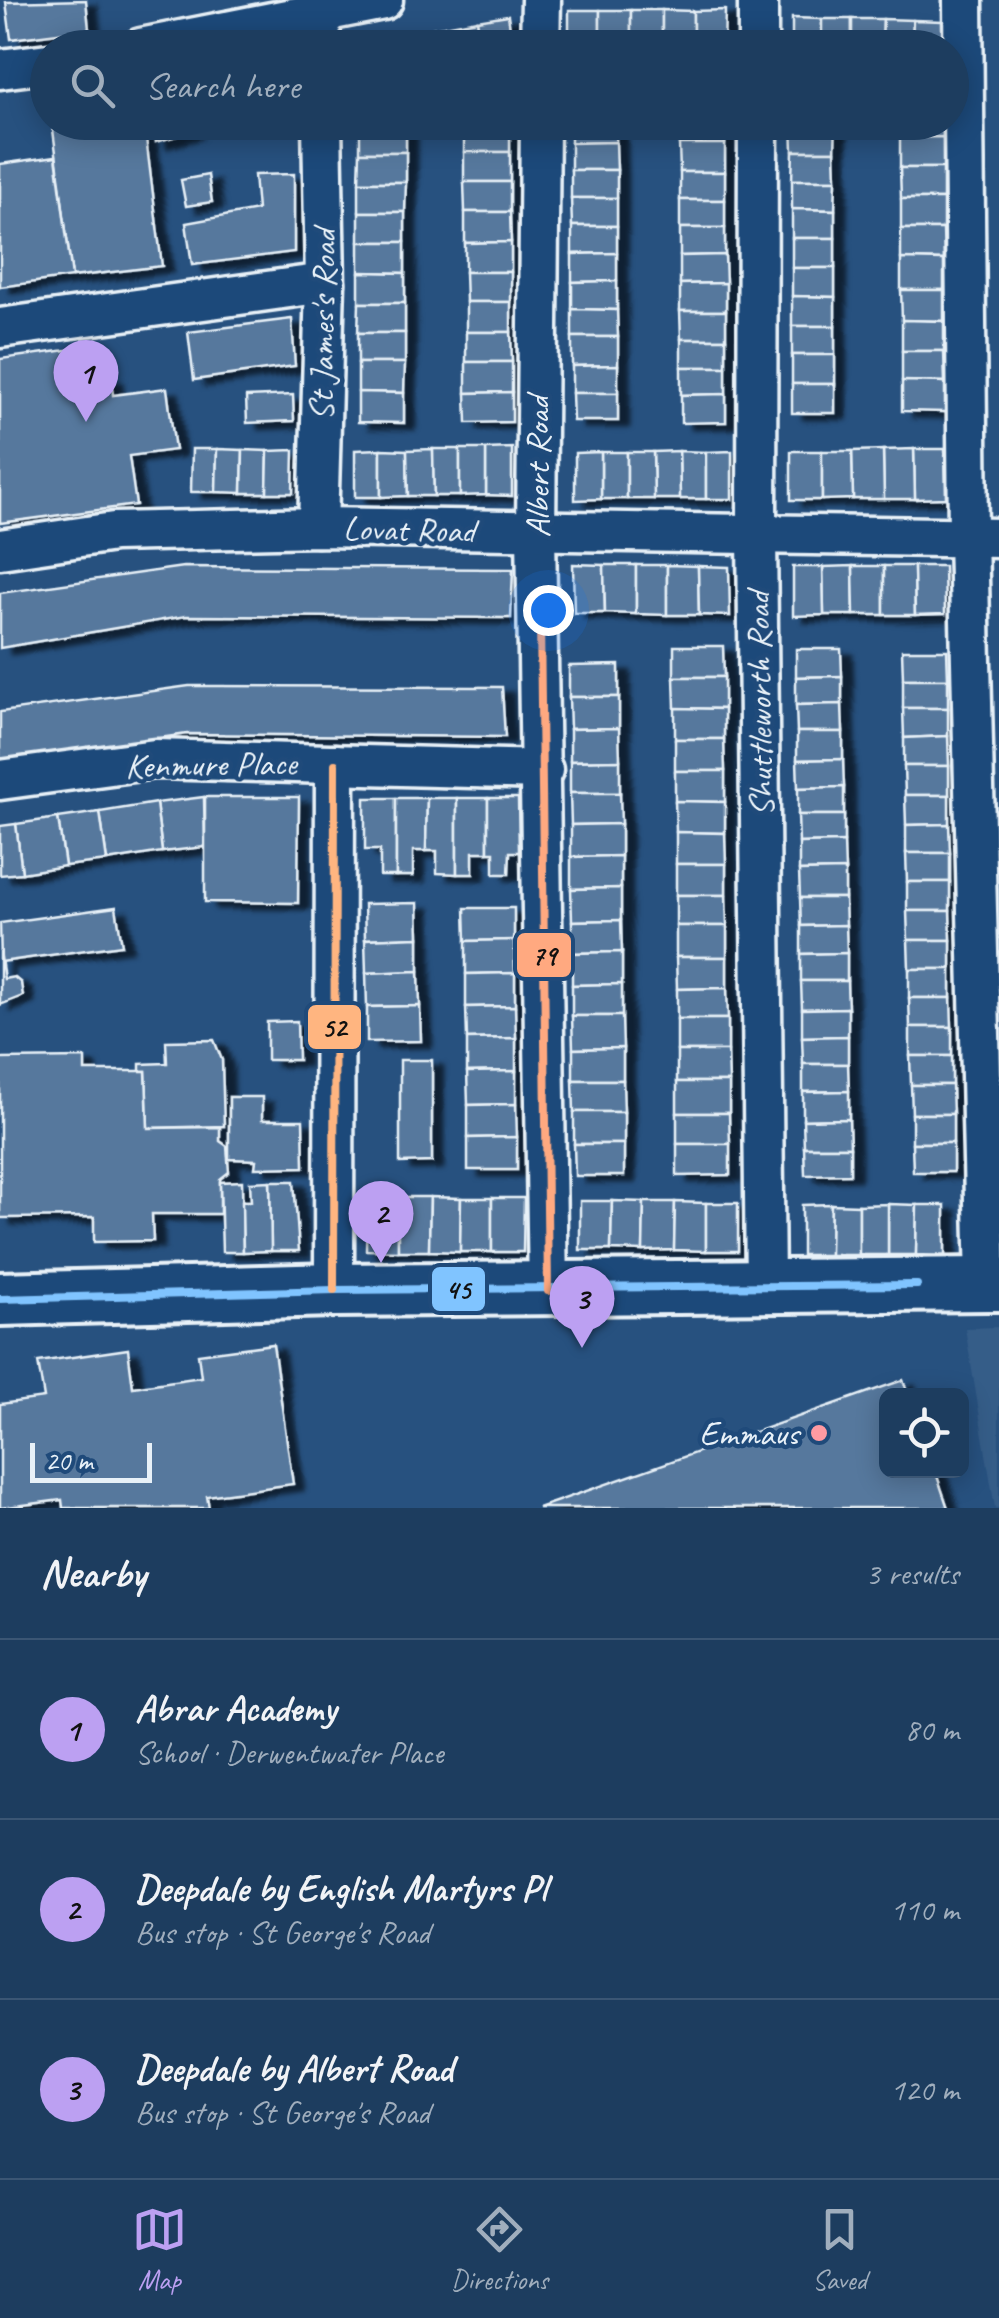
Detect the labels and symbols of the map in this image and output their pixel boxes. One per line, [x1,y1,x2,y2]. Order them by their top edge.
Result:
street label: St James's Road [298,224,347,421]
pin: 1 [54,340,118,422]
street label: Albert Road [515,391,560,538]
street label: Lovat Road [343,506,481,553]
your location [523,585,574,636]
street label: Shuttleworth Road [735,586,784,817]
street label: Kenmure Place [125,740,300,788]
line badge: 79 [515,931,573,979]
text: 79 [532,938,560,973]
line badge: 52 [306,1003,363,1051]
text: 52 [322,1010,349,1045]
pin: 2 [348,1180,414,1263]
line badge: 45 [430,1265,487,1313]
pin: 3 [550,1266,614,1348]
text: 45 [446,1272,473,1307]
place label: Emmaus [699,1411,802,1456]
marker: Emmaus [808,1422,830,1444]
scale bar [30,1438,152,1482]

